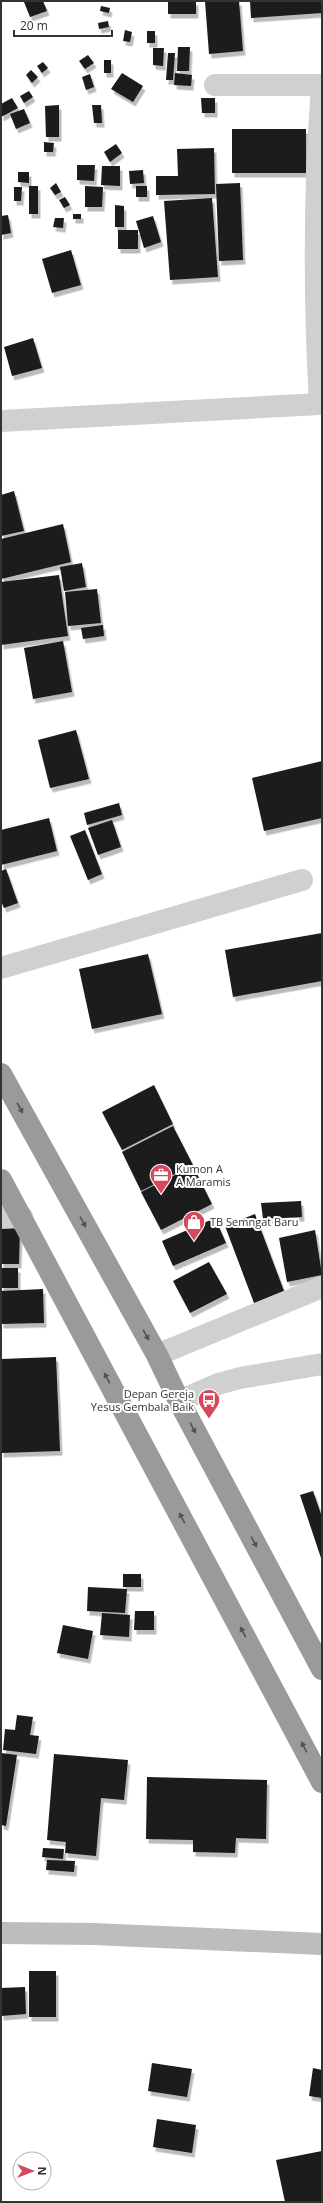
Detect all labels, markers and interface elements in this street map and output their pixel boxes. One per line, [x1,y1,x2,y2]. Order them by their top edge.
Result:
scale bar [14,12,112,38]
text: 20 m [20,17,48,34]
one-way arrow [16,1102,23,1114]
place label: Kumon A A Maramis [176,1161,231,1189]
office icon: Kumon A A Maramis [148,1162,174,1195]
shop icon: TB Semngat Baru [181,1209,207,1242]
place label: TB Semngat Baru [210,1214,298,1229]
one-way arrow [79,1216,86,1227]
one-way arrow [142,1329,149,1341]
one-way arrow [104,1372,111,1384]
place label: Depan Gereja Yesus Gembala Baik [91,1386,194,1414]
bus stop icon: Depan Gereja Yesus Gembala Baik [196,1387,222,1420]
one-way arrow [190,1422,197,1434]
one-way arrow [178,1512,185,1523]
one-way arrow [251,1537,258,1548]
one-way arrow [239,1627,246,1638]
one-way arrow [300,1741,307,1753]
north arrow [12,2151,52,2191]
text: N [35,2167,50,2175]

